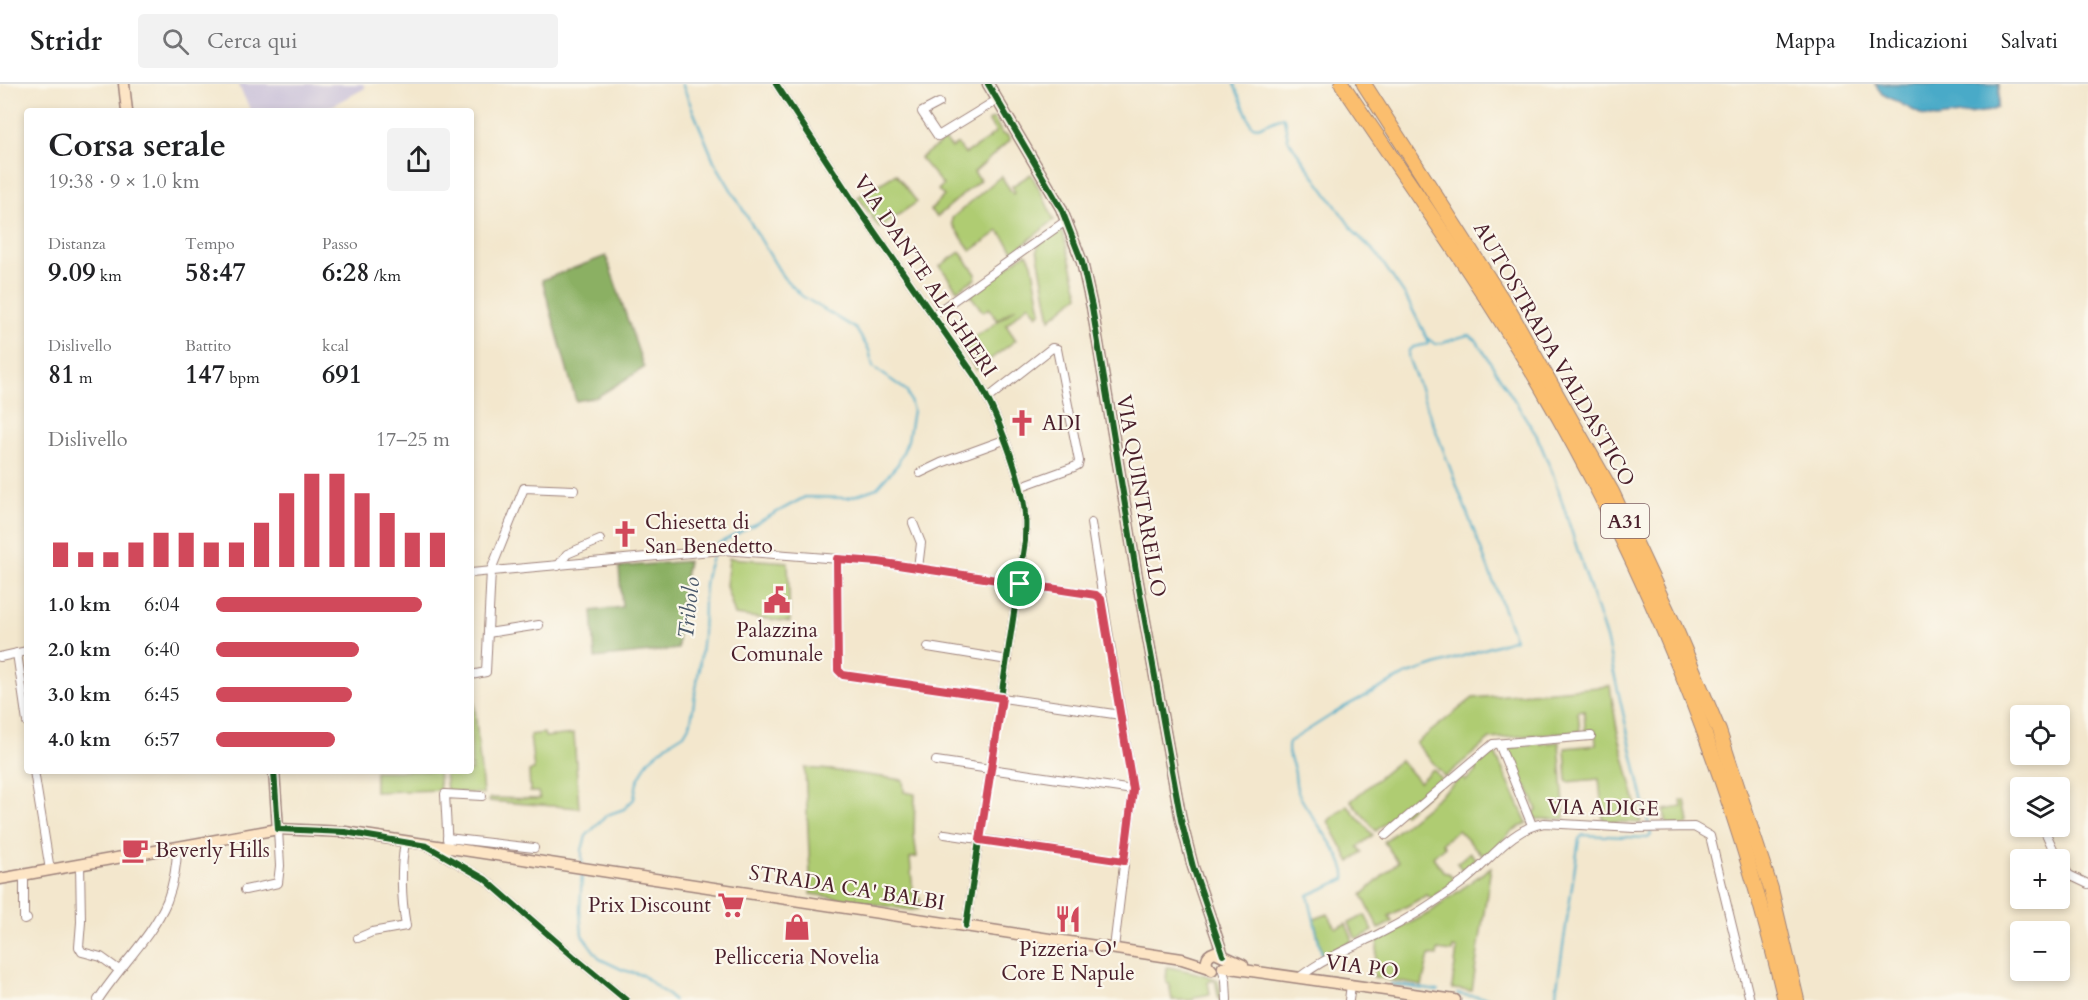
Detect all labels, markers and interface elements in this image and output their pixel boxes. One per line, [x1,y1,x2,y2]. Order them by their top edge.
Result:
search box [138,14,558,68]
text: Stridr [30,22,102,60]
icon: search [159,25,192,58]
text: Cerca qui [207,26,297,56]
text: Mappa [1775,27,1835,56]
text: Indicazioni [1868,27,1968,56]
text: Salvati [2001,27,2058,56]
text: Corsa serale [48,123,226,168]
button: share [387,128,450,191]
text: 19:38 · 9 × 1.0 km [48,168,200,195]
street label: VIA DANTE ALIGHIERI [846,169,1004,383]
street label: AUTOSTRADA VALDASTICO [1466,216,1642,492]
text: Distanza [48,233,106,255]
text: Tempo [185,233,235,255]
text: Passo [322,233,358,255]
text: 9.09 [48,255,96,290]
text: 58:47 [185,255,246,290]
text: 6:28 [322,255,370,290]
text: km [96,265,122,287]
text: /km [370,265,401,287]
text: Dislivello [48,335,112,357]
text: Battito [185,335,231,357]
text: kcal [322,335,349,357]
text: 81 [48,357,75,392]
text: 147 [185,357,225,392]
text: 691 [322,357,362,392]
text: m [75,367,92,389]
text: bpm [225,367,260,389]
street label: VIA QUINTARELLO [1109,393,1173,599]
church icon: ADI [1007,408,1037,438]
place label: ADI [1042,409,1081,438]
text: Dislivello [48,426,127,453]
text: 17–25 m [376,426,450,453]
road number: A31 [1601,504,1649,538]
place label: Chiesetta di San Benedetto [645,508,773,561]
church icon: Chiesetta di San Benedetto [610,519,640,549]
pin [994,558,1045,609]
icon: arrive [1003,567,1036,600]
water label: Tribolo [671,576,707,640]
public building icon: Palazzina Comunale [762,585,792,615]
text: 1.0 km [48,591,111,618]
text: 6:04 [144,591,180,618]
place label: Palazzina Comunale [731,616,823,669]
text: 2.0 km [48,636,111,663]
text: 6:40 [144,636,180,663]
text: 3.0 km [48,681,111,708]
text: 6:45 [144,681,180,708]
map controls [2010,705,2070,981]
button: locate [2010,705,2070,765]
text: 4.0 km [48,726,111,753]
text: 6:57 [144,726,180,753]
button: layers [2010,777,2070,837]
street label: VIA ADIGE [1547,793,1659,823]
cafe icon: Beverly Hills [120,835,150,865]
place label: Beverly Hills [155,836,270,865]
button: + [2010,849,2070,909]
street label: STRADA CA' BALBI [747,858,947,918]
supermarket icon: Prix Discount [716,890,746,920]
place label: Prix Discount [588,891,711,920]
restaurant icon: Pizzeria O' Core E Napule [1053,904,1083,934]
shop icon: Pellicceria Novelia [782,912,812,942]
button: − [2010,921,2070,981]
place label: Pizzeria O' Core E Napule [1001,935,1135,988]
place label: Pellicceria Novelia [714,943,880,972]
street label: VIA PO [1323,948,1401,986]

